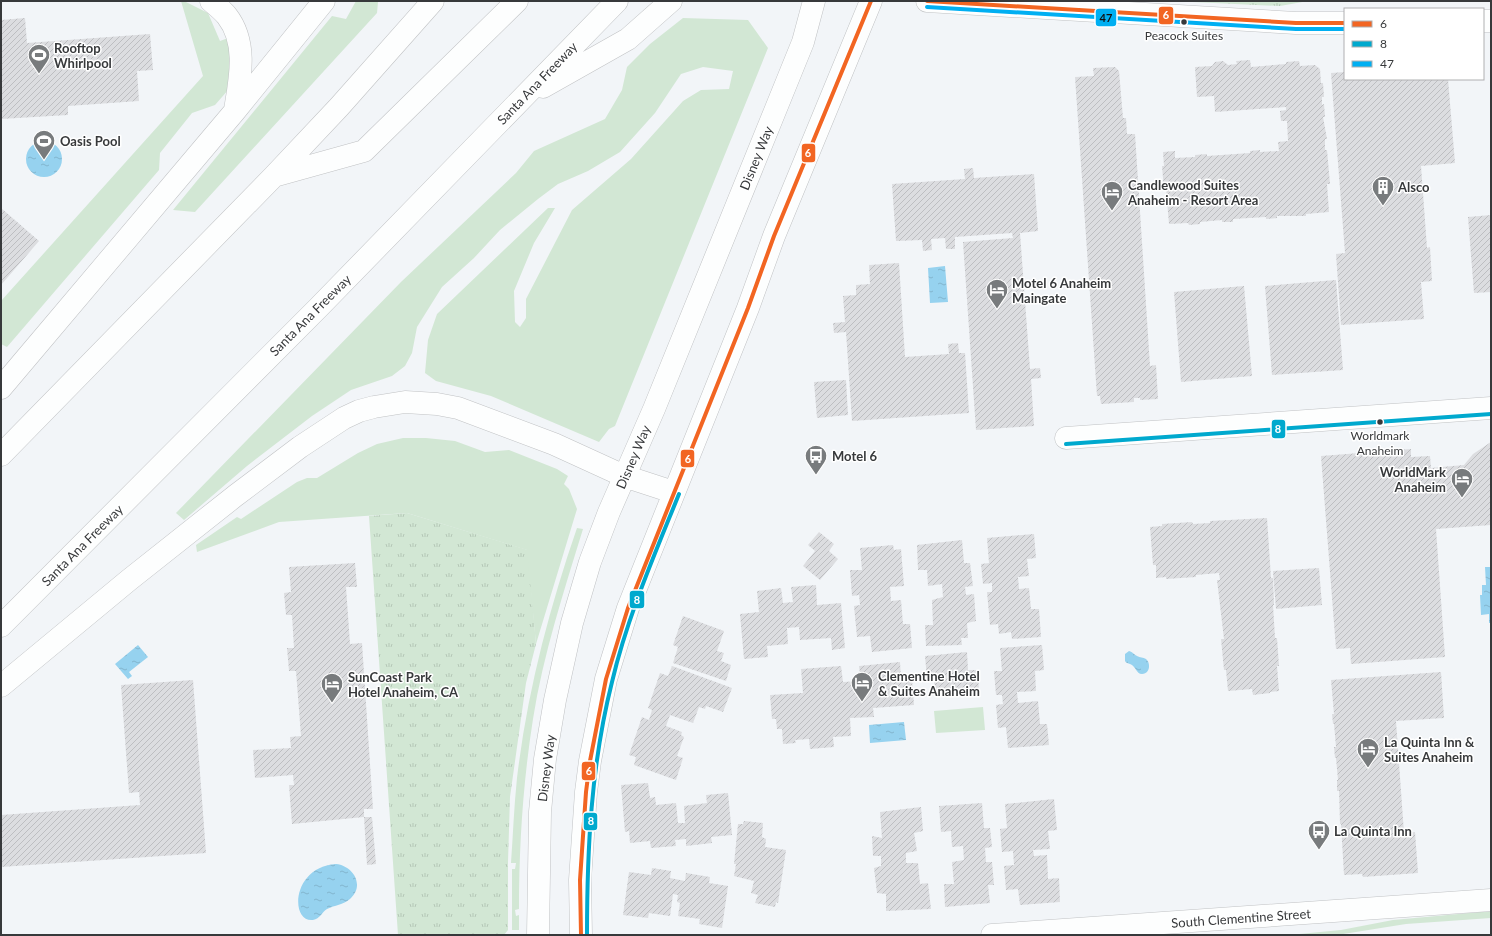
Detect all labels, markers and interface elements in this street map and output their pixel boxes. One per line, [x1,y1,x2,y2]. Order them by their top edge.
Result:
line badge: 6 [1158,6,1174,25]
line badge: 47 [1095,8,1117,27]
text: 6 [1163,8,1170,21]
legend [1344,8,1484,80]
text: 47 [1100,11,1112,24]
text: 6 [1380,16,1387,31]
marker: Peacock Suites [1179,17,1189,27]
place label: Peacock Suites [1145,28,1223,43]
text: 8 [1380,36,1387,51]
street label: Santa Ana Freeway [494,38,581,128]
place label: Rooftop Whirlpool [54,40,112,71]
sports icon: Rooftop Whirlpool [26,42,52,75]
text: 47 [1380,56,1394,71]
street label: Disney Way [736,123,776,192]
sports icon: Oasis Pool [31,128,57,161]
place label: Oasis Pool [60,133,121,149]
line badge: 6 [801,143,816,163]
text: 6 [805,146,812,159]
building icon: Alsco [1370,174,1396,207]
place label: Candlewood Suites Anaheim - Resort Area [1127,177,1258,208]
hotel icon: Candlewood Suites Anaheim - Resort Area [1099,179,1125,212]
place label: Alsco [1397,179,1430,195]
street label: Santa Ana Freeway [266,271,354,359]
place label: Motel 6 Anaheim Maingate [1012,275,1111,306]
hotel icon: Motel 6 Anaheim Maingate [984,277,1010,310]
marker: Worldmark Anaheim [1375,417,1385,427]
line badge: 8 [1271,419,1286,439]
street label: Disney Way [612,422,654,491]
text: 8 [1275,422,1281,435]
place label: Worldmark Anaheim [1351,428,1410,458]
bus stop icon: Motel 6 [803,443,829,476]
place label: Motel 6 [832,448,878,464]
line badge: 6 [680,449,695,468]
text: 6 [685,452,692,465]
place label: WorldMark Anaheim [1380,464,1446,495]
hotel icon: WorldMark Anaheim [1449,466,1475,499]
street label: Santa Ana Freeway [38,501,126,589]
line badge: 8 [629,590,645,609]
text: 8 [634,593,640,606]
place label: Clementine Hotel & Suites Anaheim [878,668,980,699]
place label: SunCoast Park Hotel Anaheim, CA [348,669,459,700]
hotel icon: Clementine Hotel & Suites Anaheim [849,670,875,703]
hotel icon: SunCoast Park Hotel Anaheim, CA [319,671,345,704]
street label: Disney Way [534,733,558,803]
place label: La Quinta Inn & Suites Anaheim [1384,734,1475,765]
hotel icon: La Quinta Inn & Suites Anaheim [1355,736,1381,769]
line badge: 6 [581,761,596,781]
text: 6 [586,764,593,777]
line badge: 8 [583,812,598,831]
text: 8 [588,814,594,827]
bus stop icon: La Quinta Inn [1306,818,1332,851]
place label: La Quinta Inn [1334,823,1412,839]
street label: South Clementine Street [1171,905,1312,931]

